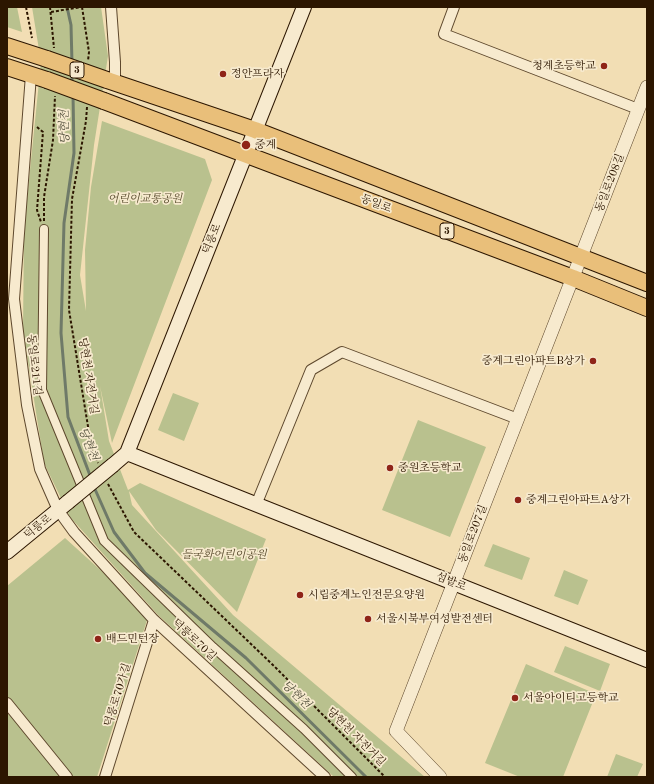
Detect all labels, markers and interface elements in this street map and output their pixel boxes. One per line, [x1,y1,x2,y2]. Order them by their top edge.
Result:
place label: 청계초등학교 [532,59,596,73]
marker: 청계초등학교 [599,61,609,71]
road number: 3 [70,62,84,78]
place label: 정안프라자 [231,67,284,81]
marker: 정안프라자 [218,69,228,79]
water label: 당현천 [57,109,73,145]
place label: 중계 [255,138,276,152]
marker: 중계 [240,139,252,151]
street label: 동일로208길 [593,152,627,214]
park label: 어린이교통공원 [108,192,182,206]
street label: 동일로 [359,192,393,216]
street label: 덕릉로 [200,222,224,256]
road number: 3 [440,223,454,239]
street label: 동일로211길 [24,334,44,396]
street label: 당현천 자전거길 [75,337,101,415]
place label: 중계그린아파트B상가 [482,354,585,368]
marker: 중계그린아파트B상가 [588,356,598,366]
water label: 당현천 [75,425,101,463]
place label: 중원초등학교 [398,461,462,475]
marker: 중원초등학교 [385,463,395,473]
place label: 중계그린아파트A상가 [526,493,630,507]
marker: 중계그린아파트A상가 [513,495,523,505]
street label: 동일로207길 [456,503,490,565]
street label: 덕릉로 [21,512,55,542]
park label: 들국화어린이공원 [181,548,267,562]
street label: 섬밭로 [434,570,468,594]
place label: 시립중계노인전문요양원 [308,588,425,602]
marker: 시립중계노인전문요양원 [295,590,305,600]
place label: 서울시북부여성발전센터 [376,612,493,626]
marker: 서울시북부여성발전센터 [363,614,373,624]
street label: 덕릉로70길 [169,616,219,664]
place label: 배드민턴장 [106,632,159,646]
marker: 배드민턴장 [93,634,103,644]
street label: 덕릉로70가길 [102,662,134,728]
water label: 당현천 [278,678,314,712]
place label: 서울아이티고등학교 [523,691,619,705]
marker: 서울아이티고등학교 [510,693,520,703]
street label: 당현천 자전거길 [324,705,388,769]

